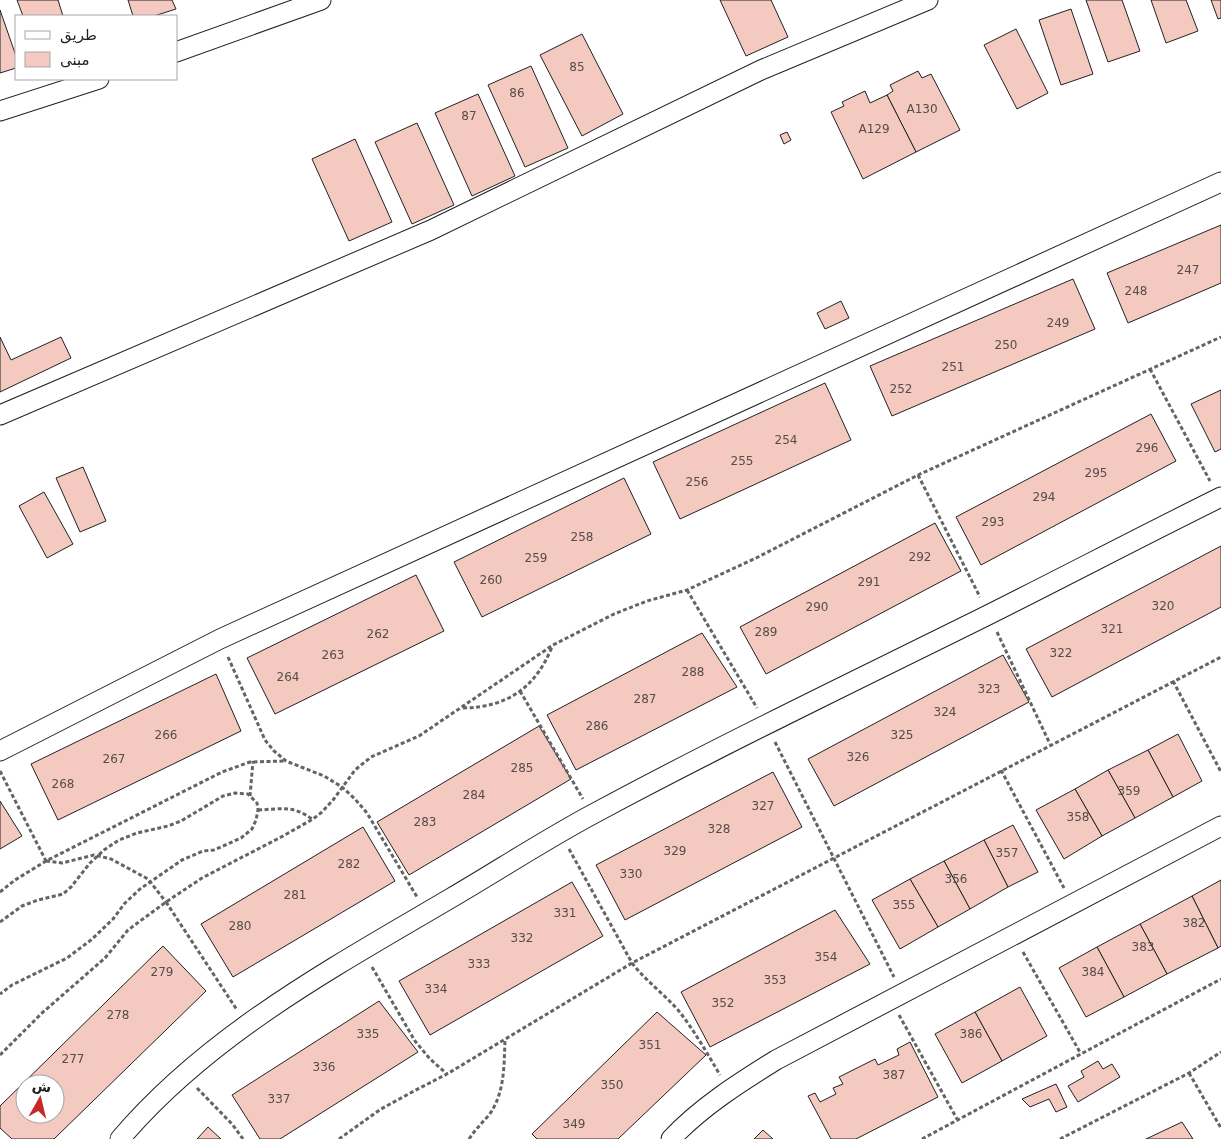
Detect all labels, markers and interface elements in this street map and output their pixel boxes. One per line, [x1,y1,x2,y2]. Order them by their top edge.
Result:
legend [15,15,178,80]
text: طريق [60,26,97,44]
text: مبنى [60,51,90,69]
house number: 85 [569,60,585,74]
house number: 86 [509,86,525,100]
house number: A130 [906,102,938,116]
house number: 87 [461,109,477,123]
house number: A129 [858,122,890,136]
house number: 247 [1177,263,1199,277]
house number: 248 [1125,284,1147,298]
house number: 249 [1047,316,1069,330]
house number: 250 [995,338,1017,352]
house number: 251 [942,360,964,374]
house number: 252 [890,382,912,396]
house number: 254 [775,433,797,447]
house number: 296 [1136,441,1158,455]
house number: 255 [731,454,753,468]
house number: 295 [1085,466,1107,480]
house number: 256 [686,475,708,489]
house number: 294 [1033,490,1055,504]
house number: 293 [982,515,1004,529]
house number: 258 [571,530,593,544]
house number: 292 [909,550,931,564]
house number: 259 [525,551,547,565]
house number: 260 [480,573,502,587]
house number: 291 [858,575,880,589]
house number: 320 [1152,599,1174,613]
house number: 290 [806,600,828,614]
house number: 321 [1101,622,1123,636]
house number: 289 [755,625,777,639]
house number: 262 [367,627,389,641]
house number: 322 [1050,646,1072,660]
house number: 263 [322,648,344,662]
house number: 288 [682,665,704,679]
house number: 264 [277,670,299,684]
house number: 323 [978,682,1000,696]
house number: 287 [634,692,656,706]
house number: 324 [934,705,956,719]
house number: 286 [586,719,608,733]
house number: 266 [155,728,177,742]
house number: 325 [891,728,913,742]
house number: 326 [847,750,869,764]
house number: 267 [103,752,125,766]
house number: 285 [511,761,533,775]
house number: 268 [52,777,74,791]
house number: 359 [1118,784,1140,798]
house number: 284 [463,788,485,802]
house number: 327 [752,799,774,813]
house number: 358 [1067,810,1089,824]
house number: 283 [414,815,436,829]
house number: 328 [708,822,730,836]
house number: 329 [664,844,686,858]
house number: 357 [996,846,1018,860]
house number: 282 [338,857,360,871]
house number: 330 [620,867,642,881]
house number: 356 [945,872,967,886]
house number: 281 [284,888,306,902]
house number: 355 [893,898,915,912]
house number: 331 [554,906,576,920]
house number: 382 [1183,916,1205,930]
house number: 280 [229,919,251,933]
house number: 332 [511,931,533,945]
house number: 383 [1132,940,1154,954]
house number: 354 [815,950,837,964]
house number: 333 [468,957,490,971]
house number: 279 [151,965,173,979]
house number: 384 [1082,965,1104,979]
house number: 353 [764,973,786,987]
house number: 334 [425,982,447,996]
house number: 352 [712,996,734,1010]
house number: 278 [107,1008,129,1022]
house number: 335 [357,1027,379,1041]
house number: 386 [960,1027,982,1041]
house number: 351 [639,1038,661,1052]
house number: 277 [62,1052,84,1066]
house number: 336 [313,1060,335,1074]
house number: 387 [883,1068,905,1082]
north arrow [15,1074,65,1124]
text: ش [31,1077,52,1095]
house number: 350 [601,1078,623,1092]
house number: 337 [268,1092,290,1106]
house number: 349 [563,1117,585,1131]

